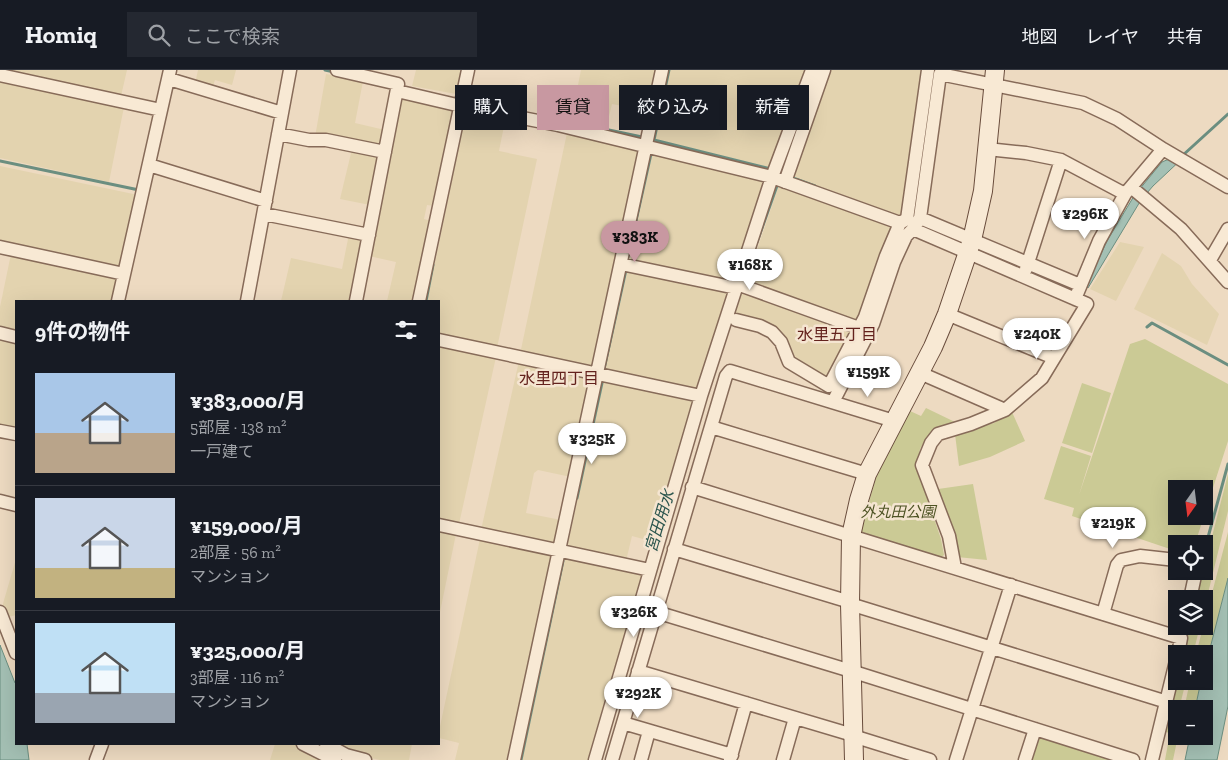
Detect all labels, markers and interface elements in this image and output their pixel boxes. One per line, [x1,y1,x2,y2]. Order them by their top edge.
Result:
search box [127,12,477,57]
text: Homiq [25,20,97,49]
icon: search [145,21,173,49]
text: ここで検索 [185,25,280,48]
text: 地図 [1022,26,1058,48]
text: レイヤ [1086,26,1139,48]
text: 共有 [1167,26,1203,48]
chip: 購入 [455,85,527,130]
chip: 賃貸 [537,85,609,130]
chip: 絞り込み [619,85,727,130]
chip: 新着 [737,85,809,130]
pin: ¥296K [1050,198,1120,240]
text: ¥296K [1062,204,1108,223]
pin: ¥383K [600,220,670,263]
text: ¥383K [612,227,658,246]
pin: ¥168K [715,248,785,291]
text: ¥168K [728,255,772,274]
icon: filters [392,316,420,344]
pin: ¥240K [1002,318,1072,360]
text: 9件の物件 [35,319,130,344]
text: ¥240K [1013,324,1061,343]
district label: 水里五丁目 [797,325,877,344]
pin: ¥159K [833,356,903,398]
text: ¥159K [846,362,890,381]
district label: 水里四丁目 [519,369,599,388]
text: ¥383,000/月 [190,388,306,413]
icon: home [75,393,135,453]
text: 5部屋 · 138 m² [190,418,287,437]
pin: ¥325K [557,422,627,465]
text: ¥325K [569,429,615,448]
text: 一戸建て [190,442,254,461]
north arrow [1168,480,1212,525]
map controls [1168,480,1213,745]
water label: 宮田用水 [641,486,679,555]
park label: 外丸田公園 [860,503,937,521]
pin: ¥219K [1078,506,1148,549]
text: ¥159,000/月 [190,513,303,538]
text: ¥219K [1091,513,1135,532]
icon: home [75,518,135,578]
button: locate [1168,535,1213,580]
text: 2部屋 · 56 m² [190,543,281,562]
text: マンション [190,567,270,586]
button: layers [1168,590,1213,635]
pin: ¥326K [599,596,669,638]
text: ¥326K [611,602,657,621]
text: ¥325,000/月 [190,638,306,663]
icon: home [75,643,135,703]
button: + [1168,645,1213,690]
text: 3部屋 · 116 m² [190,668,284,687]
pin: ¥292K [603,676,673,719]
text: ¥292K [615,683,661,702]
text: マンション [190,692,270,711]
button: − [1168,700,1213,745]

